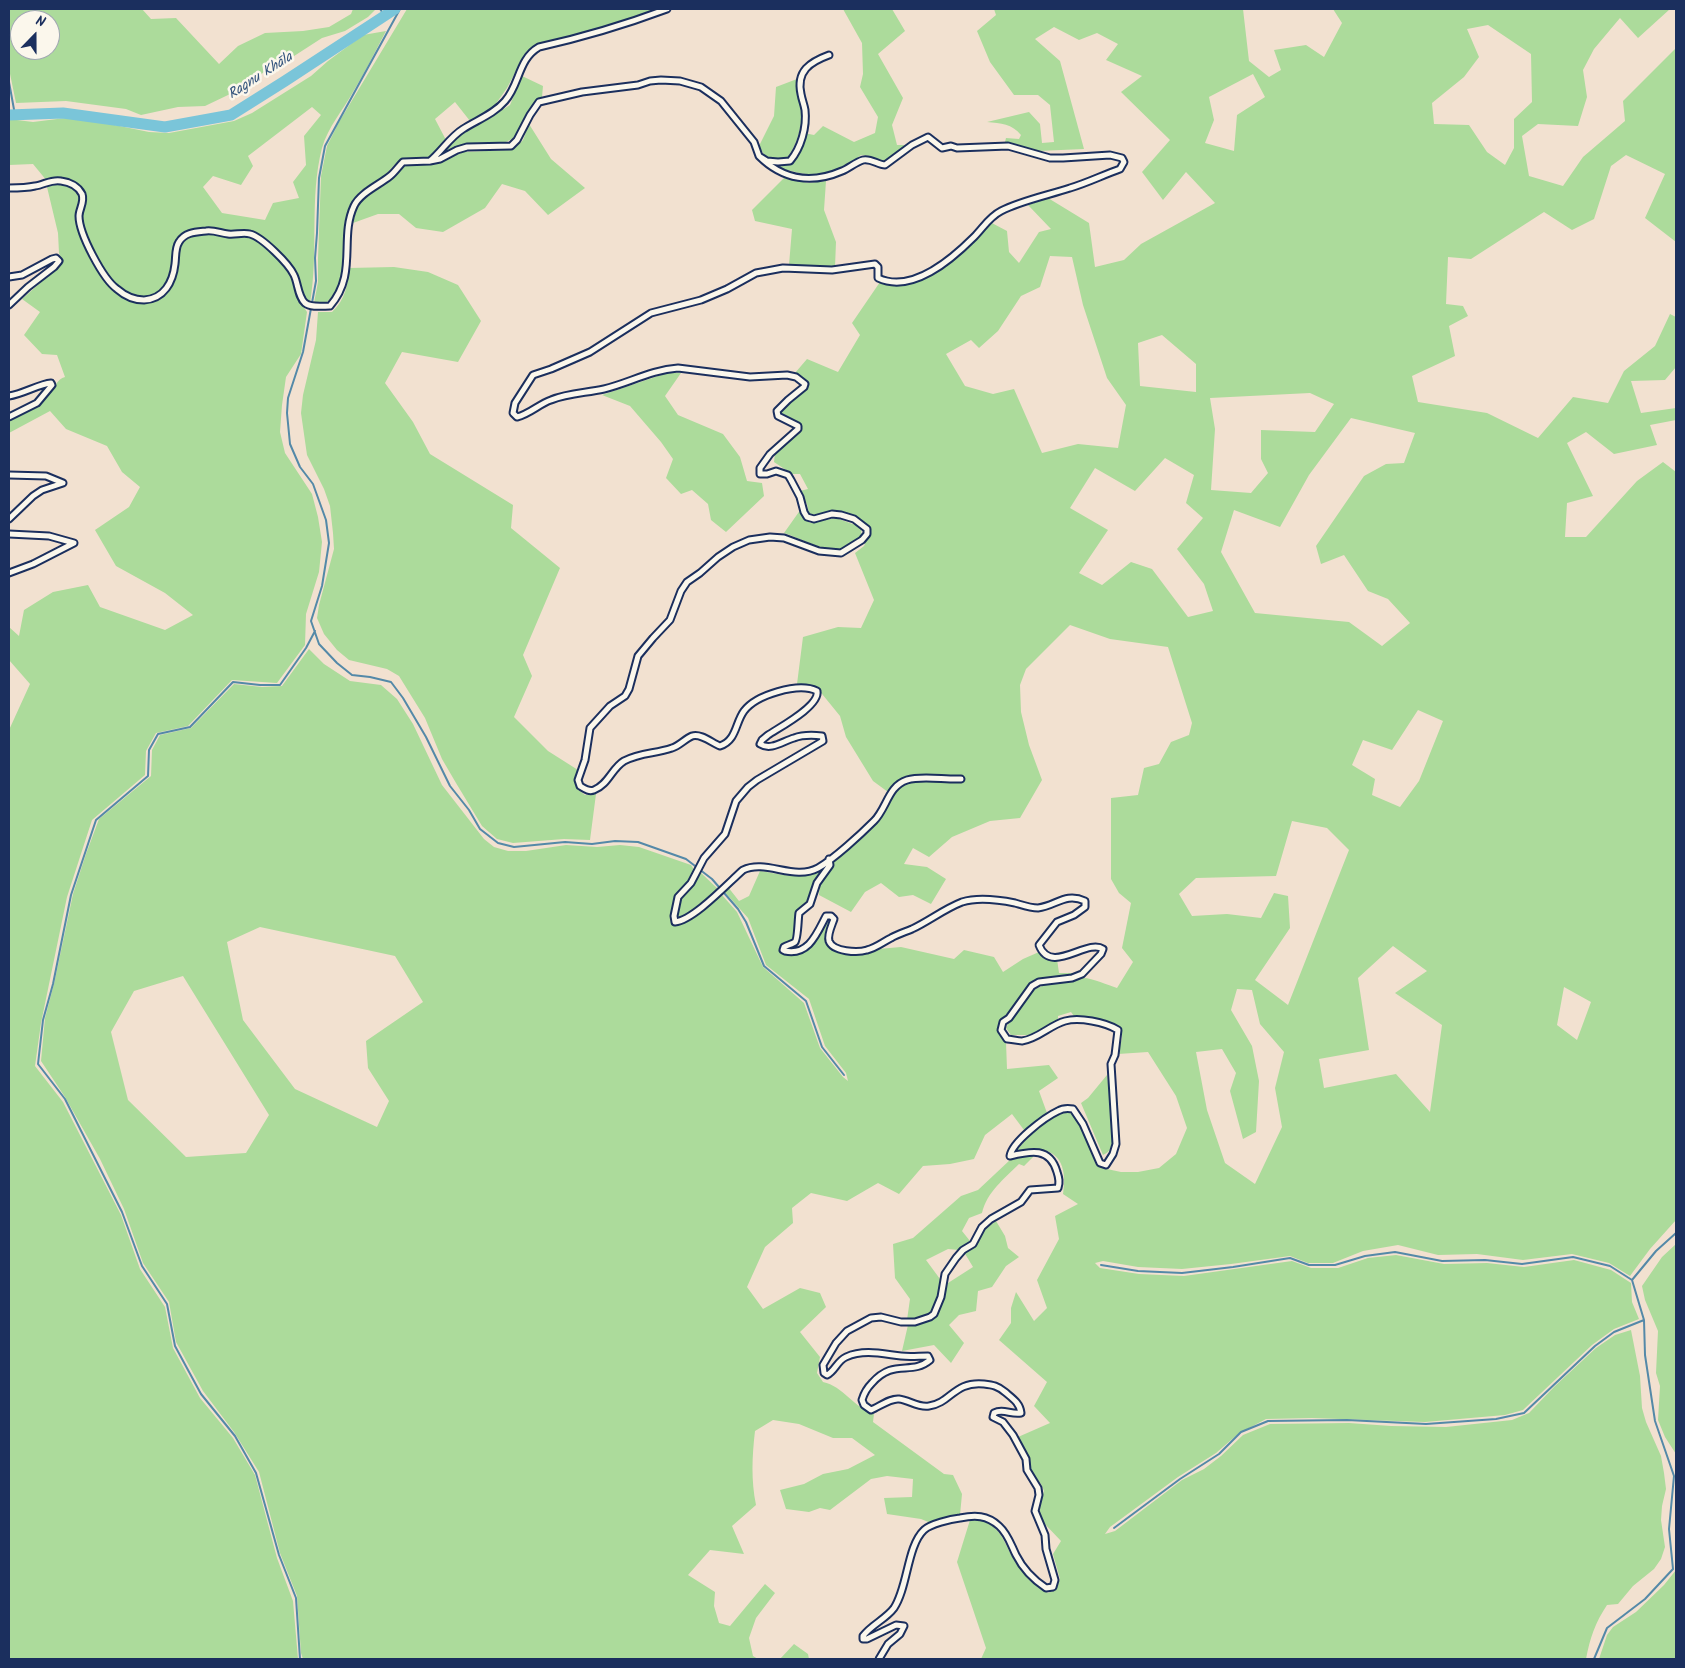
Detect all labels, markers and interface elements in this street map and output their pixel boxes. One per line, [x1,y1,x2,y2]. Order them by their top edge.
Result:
north arrow [10,10,60,60]
text: N [32,10,48,34]
water label: Ragnu Khāla [226,50,296,104]

